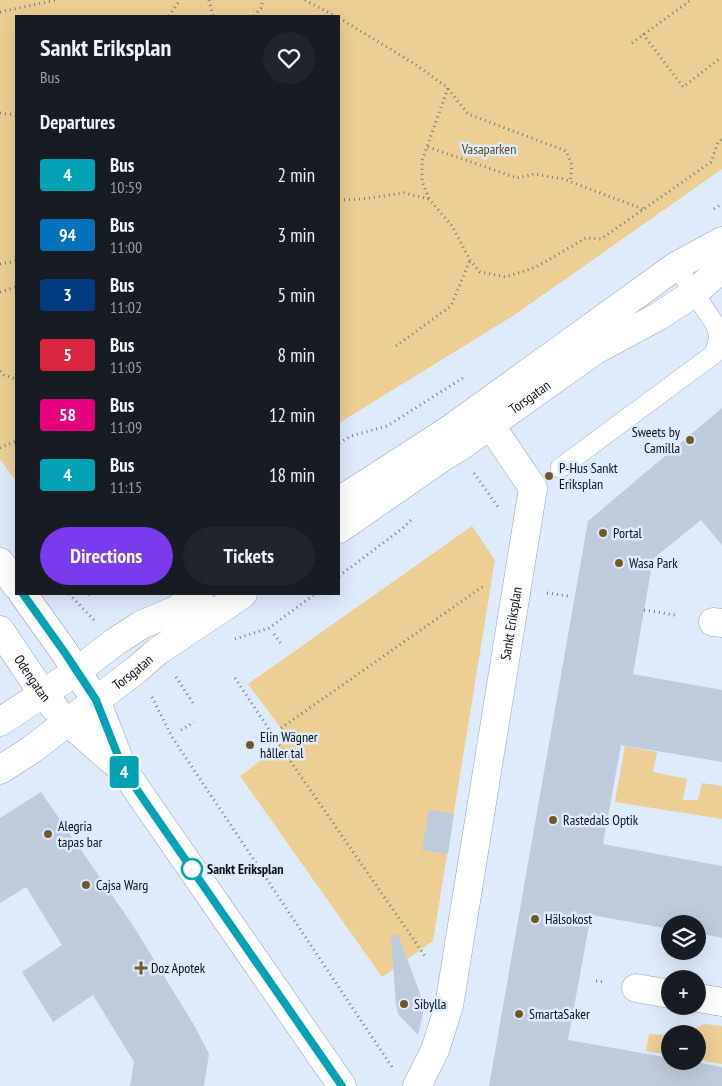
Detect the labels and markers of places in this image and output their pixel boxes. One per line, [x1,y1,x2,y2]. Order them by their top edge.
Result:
place label: Sweets by Camilla [632,423,681,457]
marker: Sweets by Camilla [684,434,696,446]
place label: P-Hus Sankt Eriksplan [559,459,618,493]
marker: P-Hus Sankt Eriksplan [543,470,555,482]
place label: Portal [613,524,643,542]
marker: Portal [597,527,609,539]
place label: Wasa Park [629,554,678,572]
marker: Wasa Park [613,557,625,569]
place label: Elin Wägner håller tal [260,728,318,762]
marker: Elin Wägner håller tal [244,739,256,751]
place label: Rastedals Optik [563,811,639,829]
marker: Rastedals Optik [547,814,559,826]
place label: Alegria tapas bar [58,817,103,851]
marker: Alegria tapas bar [42,828,54,840]
marker: Sankt Eriksplan [181,858,203,880]
place label: Sankt Eriksplan [207,860,284,878]
place label: Cajsa Warg [96,876,148,894]
marker: Cajsa Warg [80,879,92,891]
place label: Hälsokost [545,910,592,928]
marker: Hälsokost [529,913,541,925]
place label: Doz Apotek [151,959,206,977]
marker: Doz Apotek [135,962,147,974]
place label: Sibylla [414,995,446,1013]
marker: Sibylla [398,998,410,1010]
place label: SmartaSaker [529,1005,590,1023]
marker: SmartaSaker [513,1008,525,1020]

